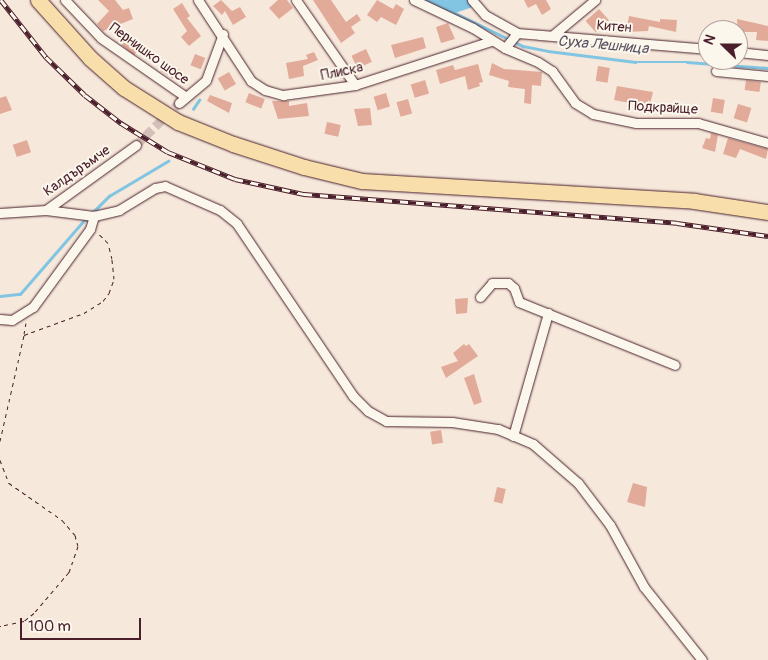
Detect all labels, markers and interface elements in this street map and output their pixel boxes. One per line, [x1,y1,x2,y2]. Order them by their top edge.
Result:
street label: Китен [596,17,632,37]
street label: Пернишко шосе [106,20,192,88]
north arrow [698,20,748,70]
water label: Суха Лешница [557,32,649,58]
text: N [700,32,719,47]
street label: Плиска [319,59,365,85]
street label: Подкрайще [628,98,698,118]
street label: Калдъръмче [40,142,114,200]
scale bar [22,608,144,640]
text: 100 m [28,617,71,636]

